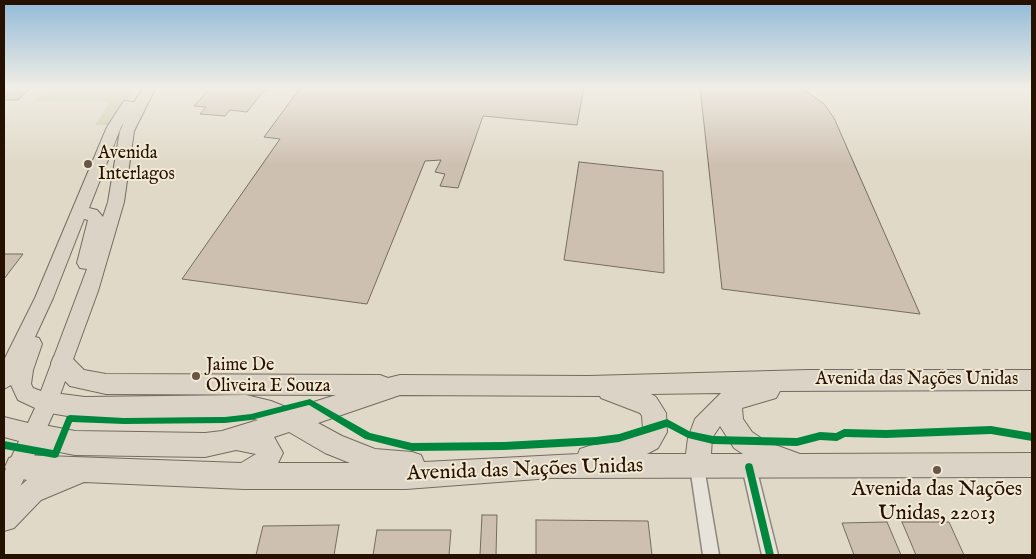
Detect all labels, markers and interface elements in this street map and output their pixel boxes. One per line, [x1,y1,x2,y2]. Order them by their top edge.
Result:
place label: Avenida Interlagos [98,143,175,186]
marker: Avenida Interlagos [82,158,94,170]
place label: Jaime De Oliveira E Souza [206,355,331,398]
street label: Avenida das Nações Unidas [816,369,1018,391]
marker: Jaime De Oliveira E Souza [190,370,202,382]
street label: Avenida das Nações Unidas [406,454,644,488]
marker: Avenida das Nações Unidas, 22013 [931,464,943,476]
place label: Avenida das Nações Unidas, 22013 [852,478,1022,528]

